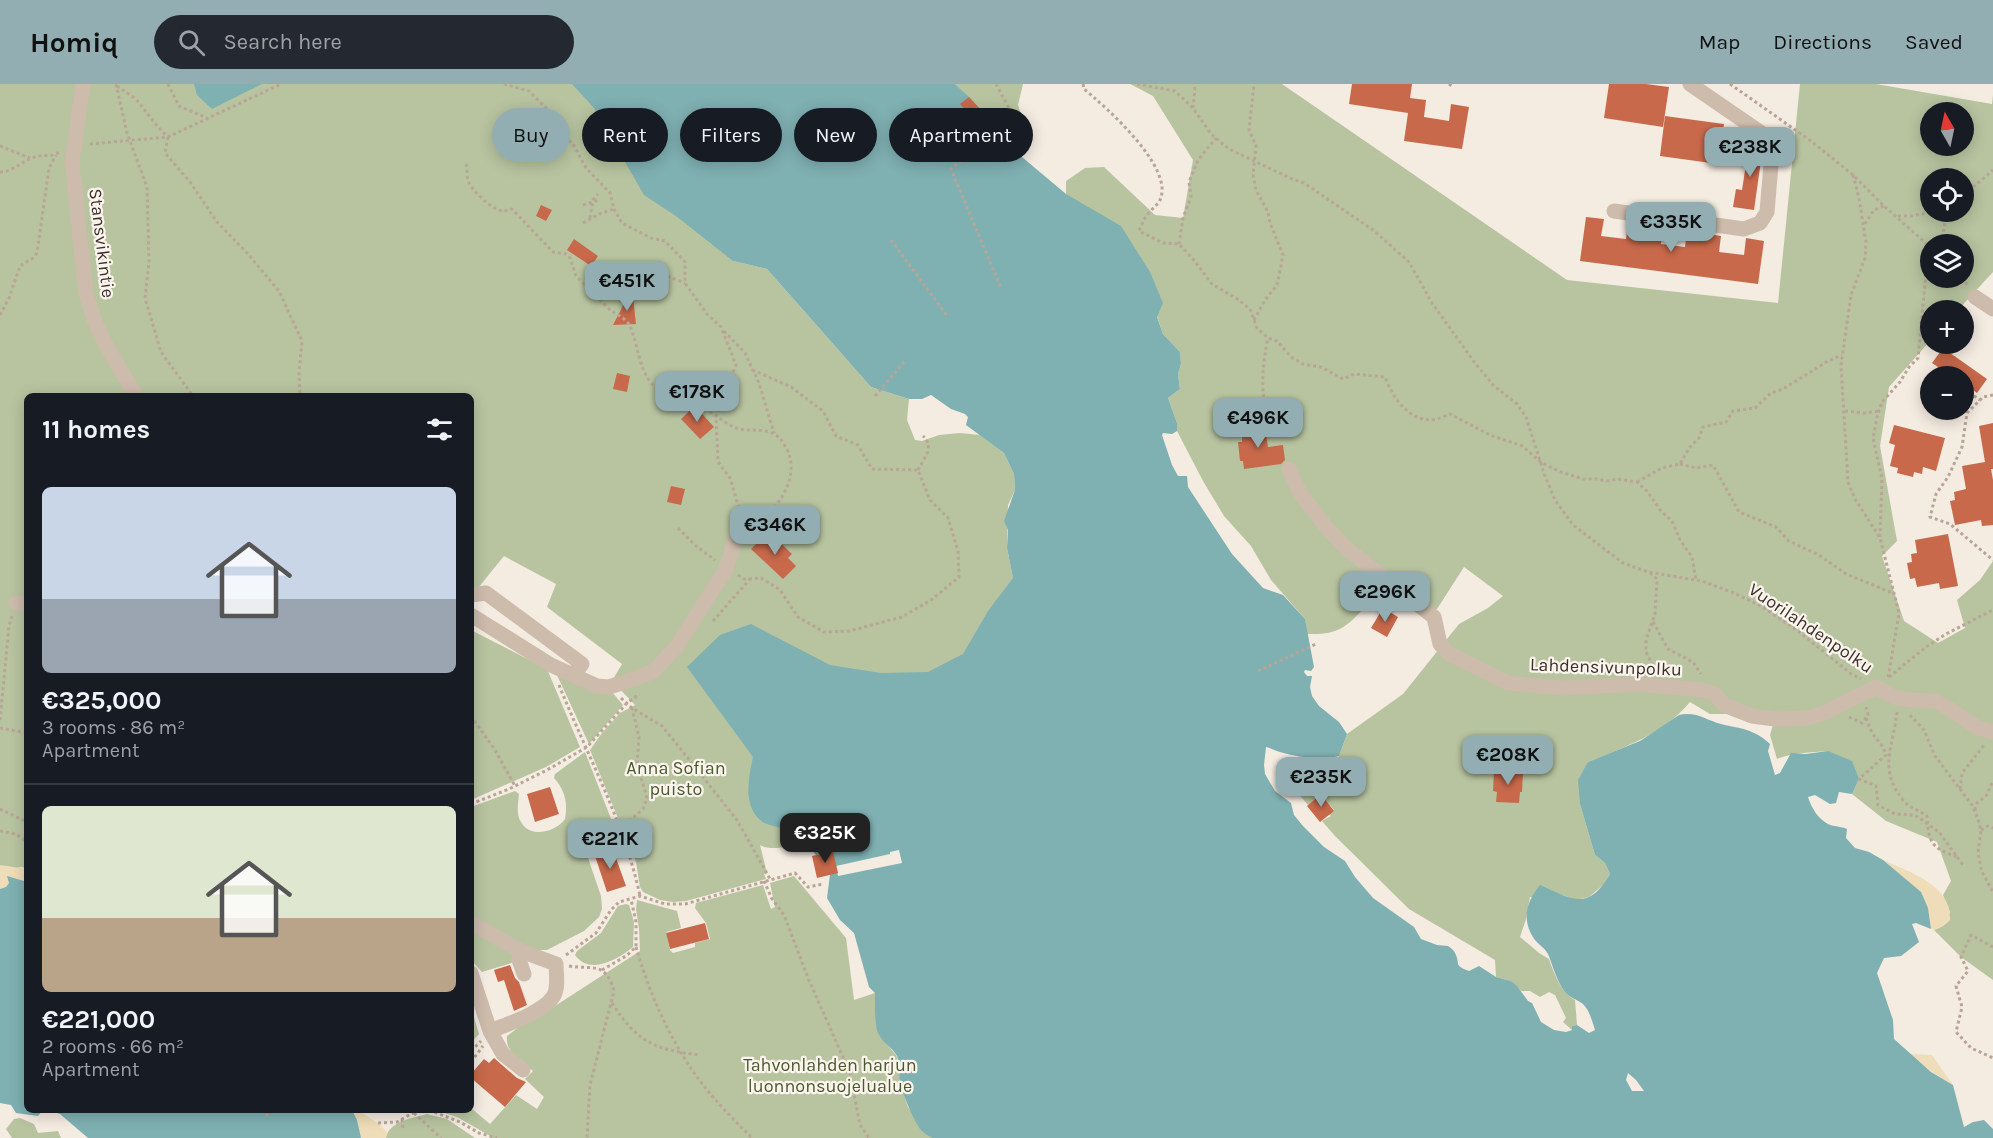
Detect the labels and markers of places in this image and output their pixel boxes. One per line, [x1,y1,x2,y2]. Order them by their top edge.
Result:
pin: €238K [1708,127,1792,178]
pin: €335K [1629,202,1713,253]
pin: €451K [585,261,669,312]
pin: €178K [655,372,739,423]
pin: €496K [1216,398,1300,449]
pin: €346K [733,505,817,556]
pin: €296K [1343,572,1427,623]
pin: €208K [1466,735,1550,786]
pin: €235K [1279,757,1363,808]
pin: €325K [783,813,867,864]
pin: €221K [568,819,652,870]

